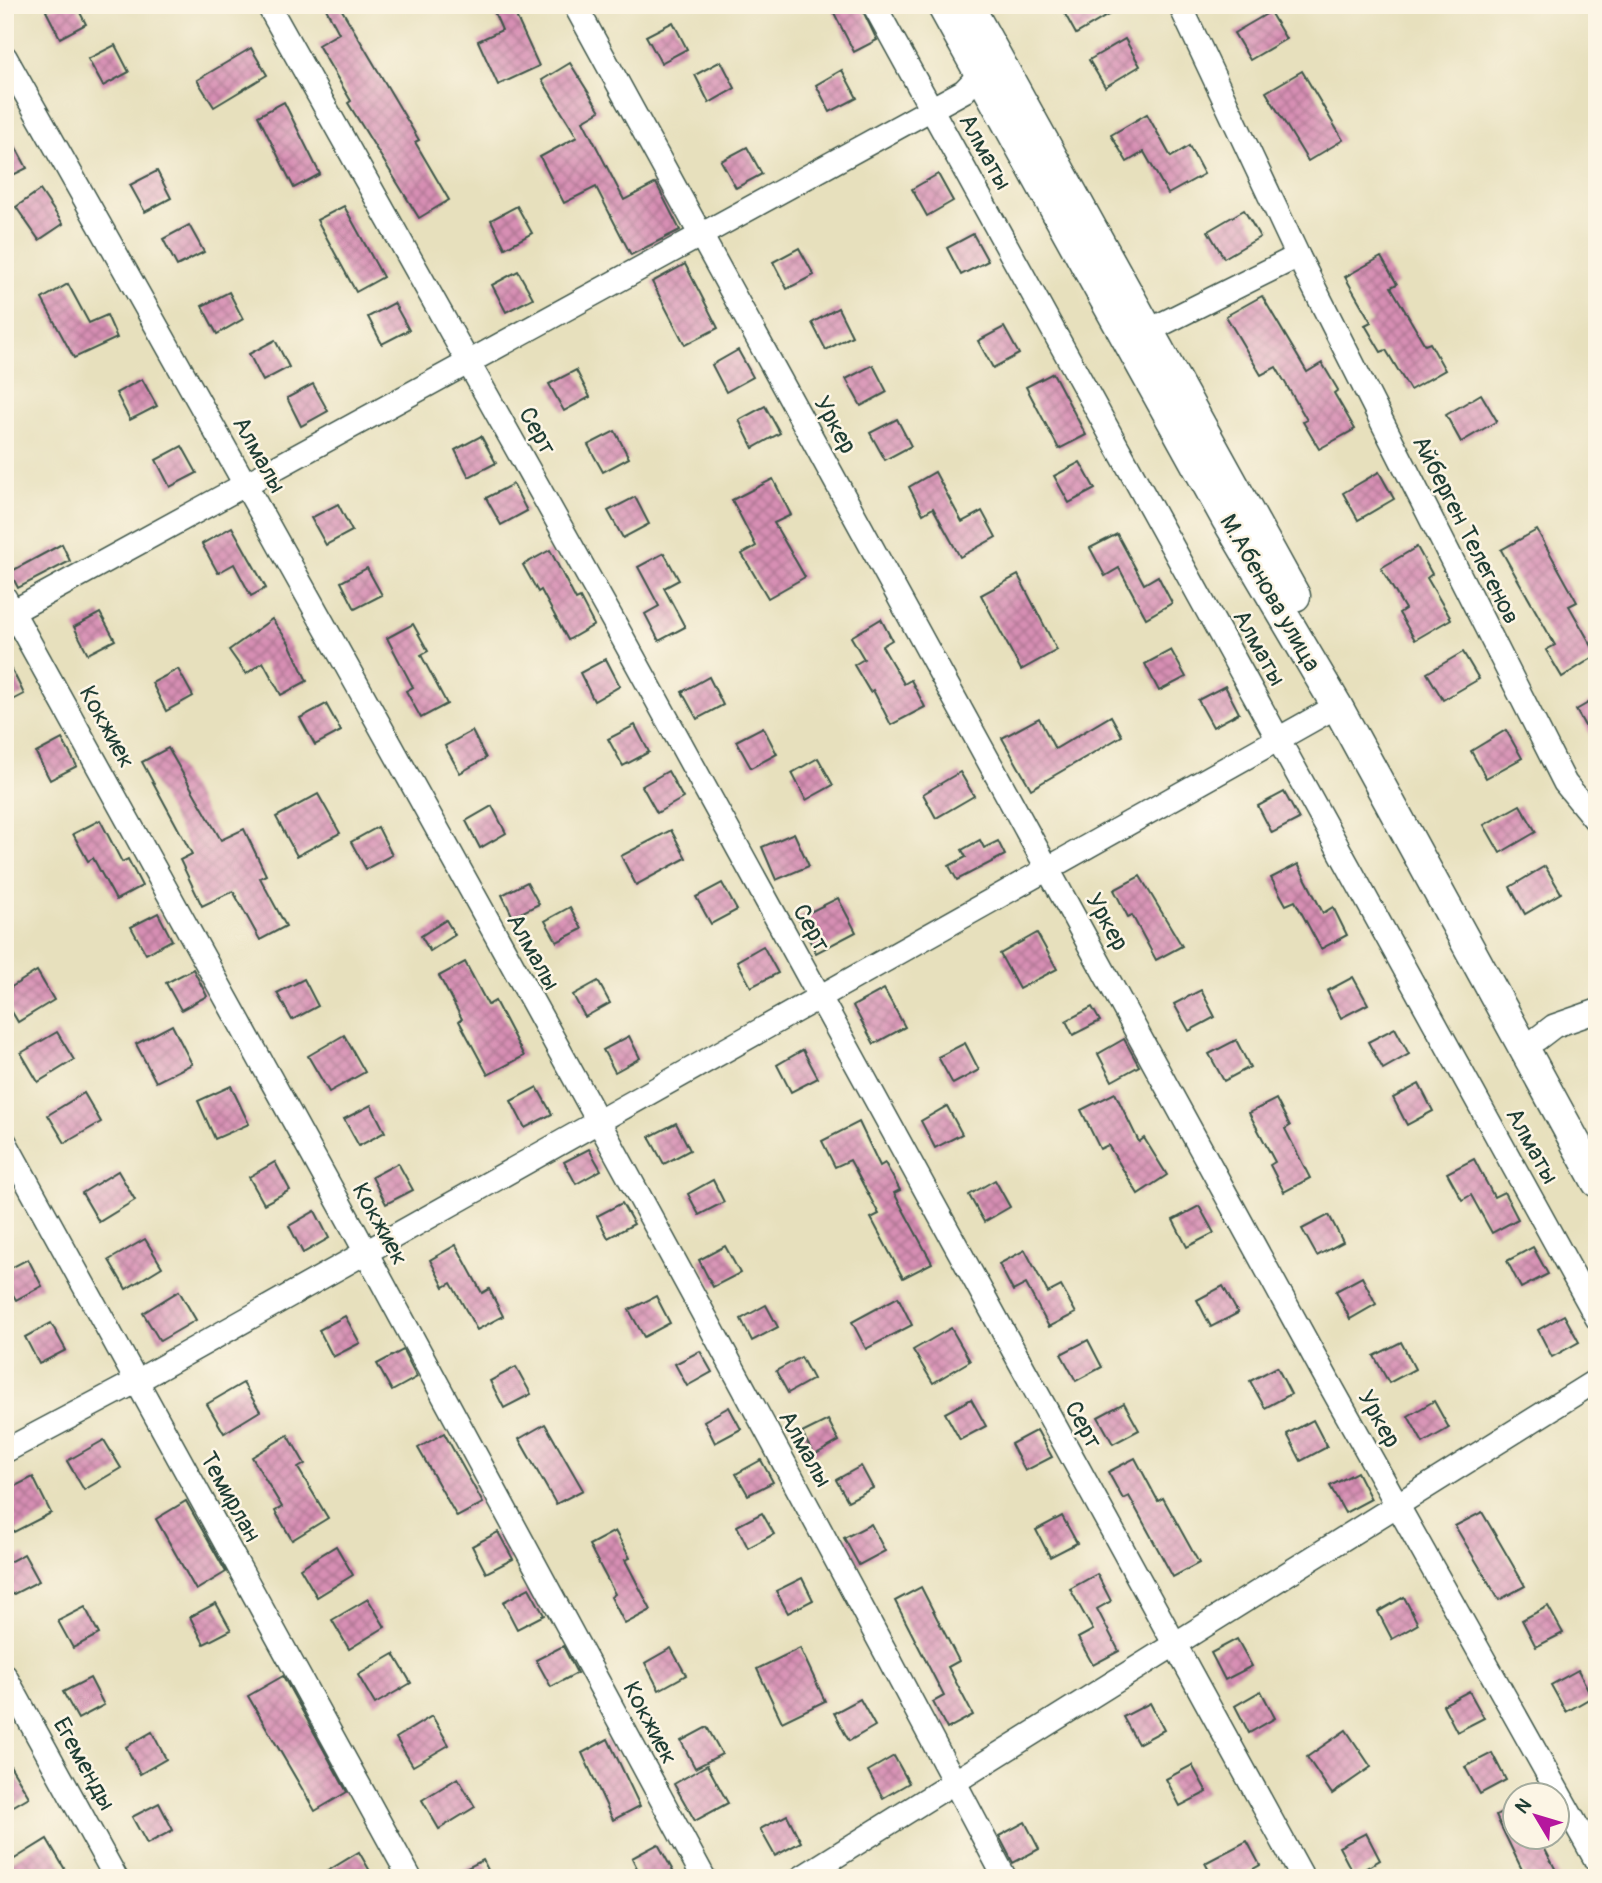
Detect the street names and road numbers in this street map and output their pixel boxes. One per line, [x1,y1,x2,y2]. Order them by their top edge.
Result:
street label: Алматы [952,109,1018,195]
street label: Уркер [807,391,863,459]
street label: Серт [512,402,562,460]
street label: Алмалы [226,412,292,498]
street label: Айберген Телегенов [1406,431,1526,629]
street label: М.Абенова улица [1213,509,1327,677]
street label: Алматы [1226,605,1292,691]
street label: Кокжиек [73,681,141,773]
street label: Уркер [1079,888,1135,956]
street label: Серт [786,899,836,957]
street label: Алмалы [500,909,566,995]
street label: Алматы [1499,1103,1565,1189]
street label: Кокжиек [346,1178,414,1270]
street label: Уркер [1351,1385,1407,1453]
street label: Серт [1058,1396,1108,1454]
street label: Алмалы [772,1406,838,1492]
street label: Темирлан [193,1447,267,1547]
street label: Кокжиек [616,1677,684,1769]
street label: Егеменды [47,1712,121,1816]

